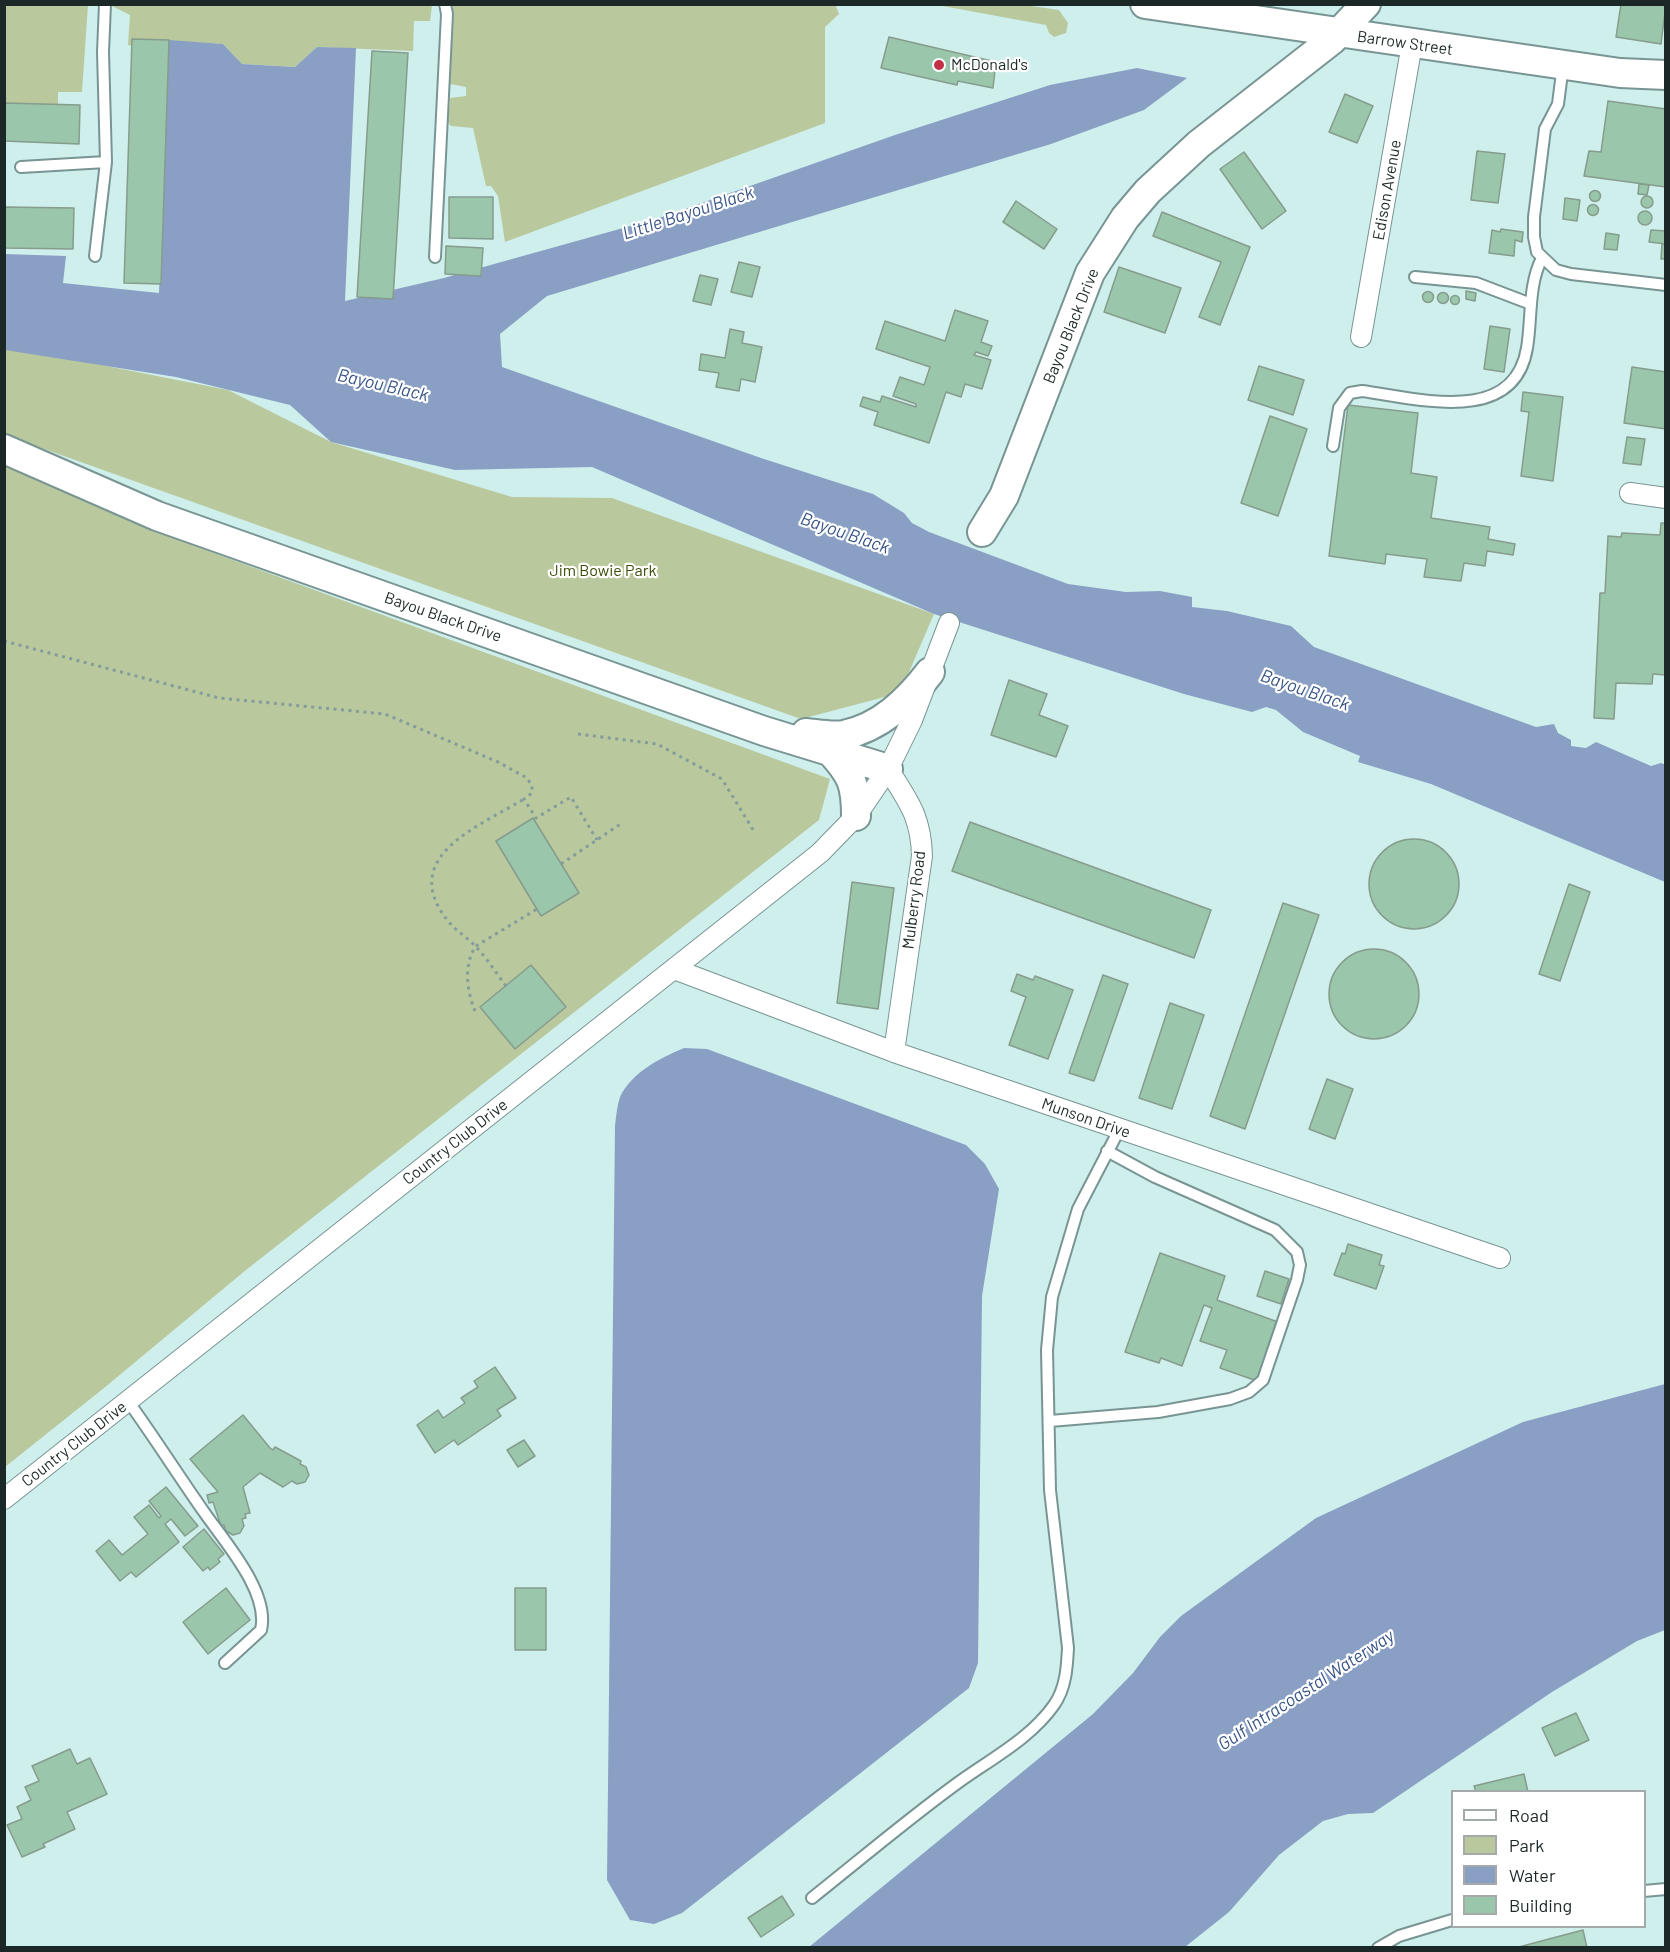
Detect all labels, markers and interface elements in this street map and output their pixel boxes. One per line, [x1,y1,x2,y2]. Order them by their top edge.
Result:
street label: Barrow Street [1356,27,1454,59]
place label: McDonald's [951,55,1028,75]
marker: McDonald's [932,58,946,72]
street label: Edison Avenue [1369,138,1405,242]
water label: Little Bayou Black [620,182,756,244]
street label: Bayou Black Drive [1039,266,1103,386]
water label: Bayou Black [335,364,431,406]
water label: Bayou Black [798,508,892,558]
park label: Jim Bowie Park [550,561,656,581]
street label: Bayou Black Drive [382,588,504,646]
water label: Bayou Black [1258,665,1352,715]
street label: Mulberry Road [898,850,930,950]
street label: Munson Drive [1039,1094,1133,1142]
street label: Country Club Drive [399,1095,511,1189]
street label: Country Club Drive [18,1397,130,1491]
water label: Gulf Intracoastal Waterway [1214,1625,1398,1755]
legend [1451,1790,1646,1928]
text: Road [1509,1804,1549,1826]
text: Park [1509,1834,1544,1856]
text: Water [1509,1864,1556,1886]
text: Building [1509,1894,1572,1916]

